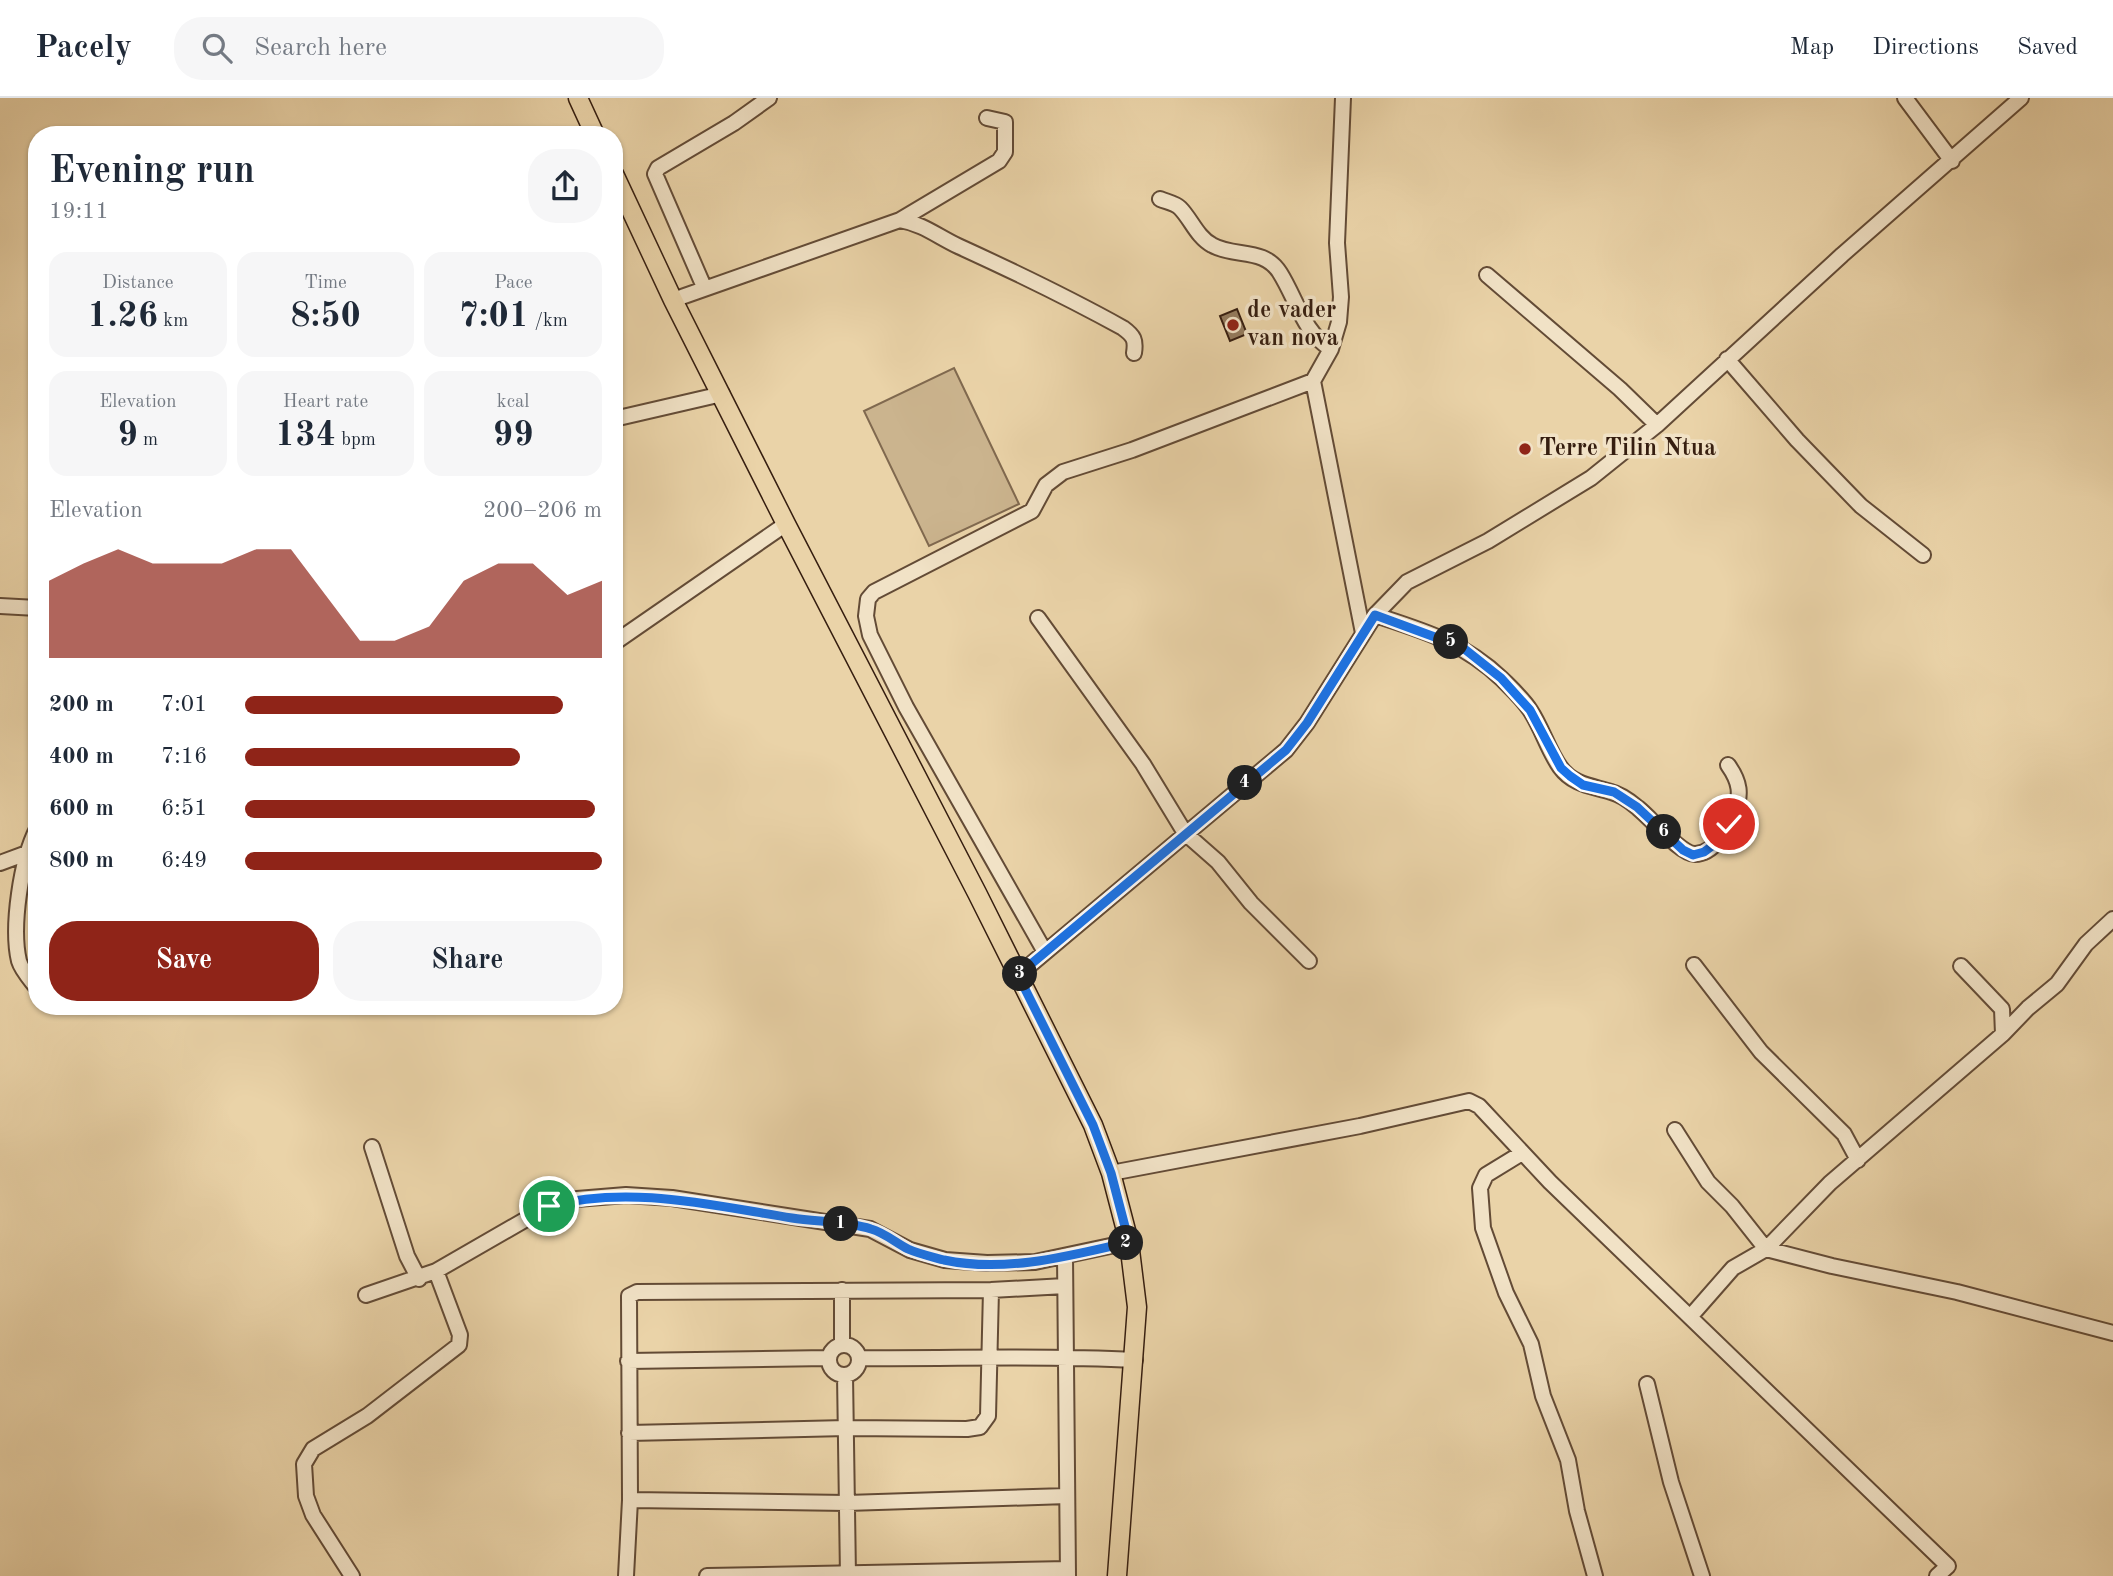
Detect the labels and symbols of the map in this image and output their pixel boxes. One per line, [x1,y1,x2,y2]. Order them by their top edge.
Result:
place label: de vader van nova [1247,299,1339,351]
marker: de vader van nova [1225,317,1241,333]
place label: Terre Tilin Ntua [1539,437,1716,461]
marker: Terre Tilin Ntua [1517,441,1533,457]
pin: 5 [1434,624,1468,660]
pin: 4 [1228,766,1262,800]
pin [1699,794,1759,854]
pin: 6 [1646,814,1682,850]
pin: 3 [1002,956,1038,992]
pin [519,1176,579,1236]
pin: 1 [824,1206,858,1242]
pin: 2 [1108,1226,1144,1260]

